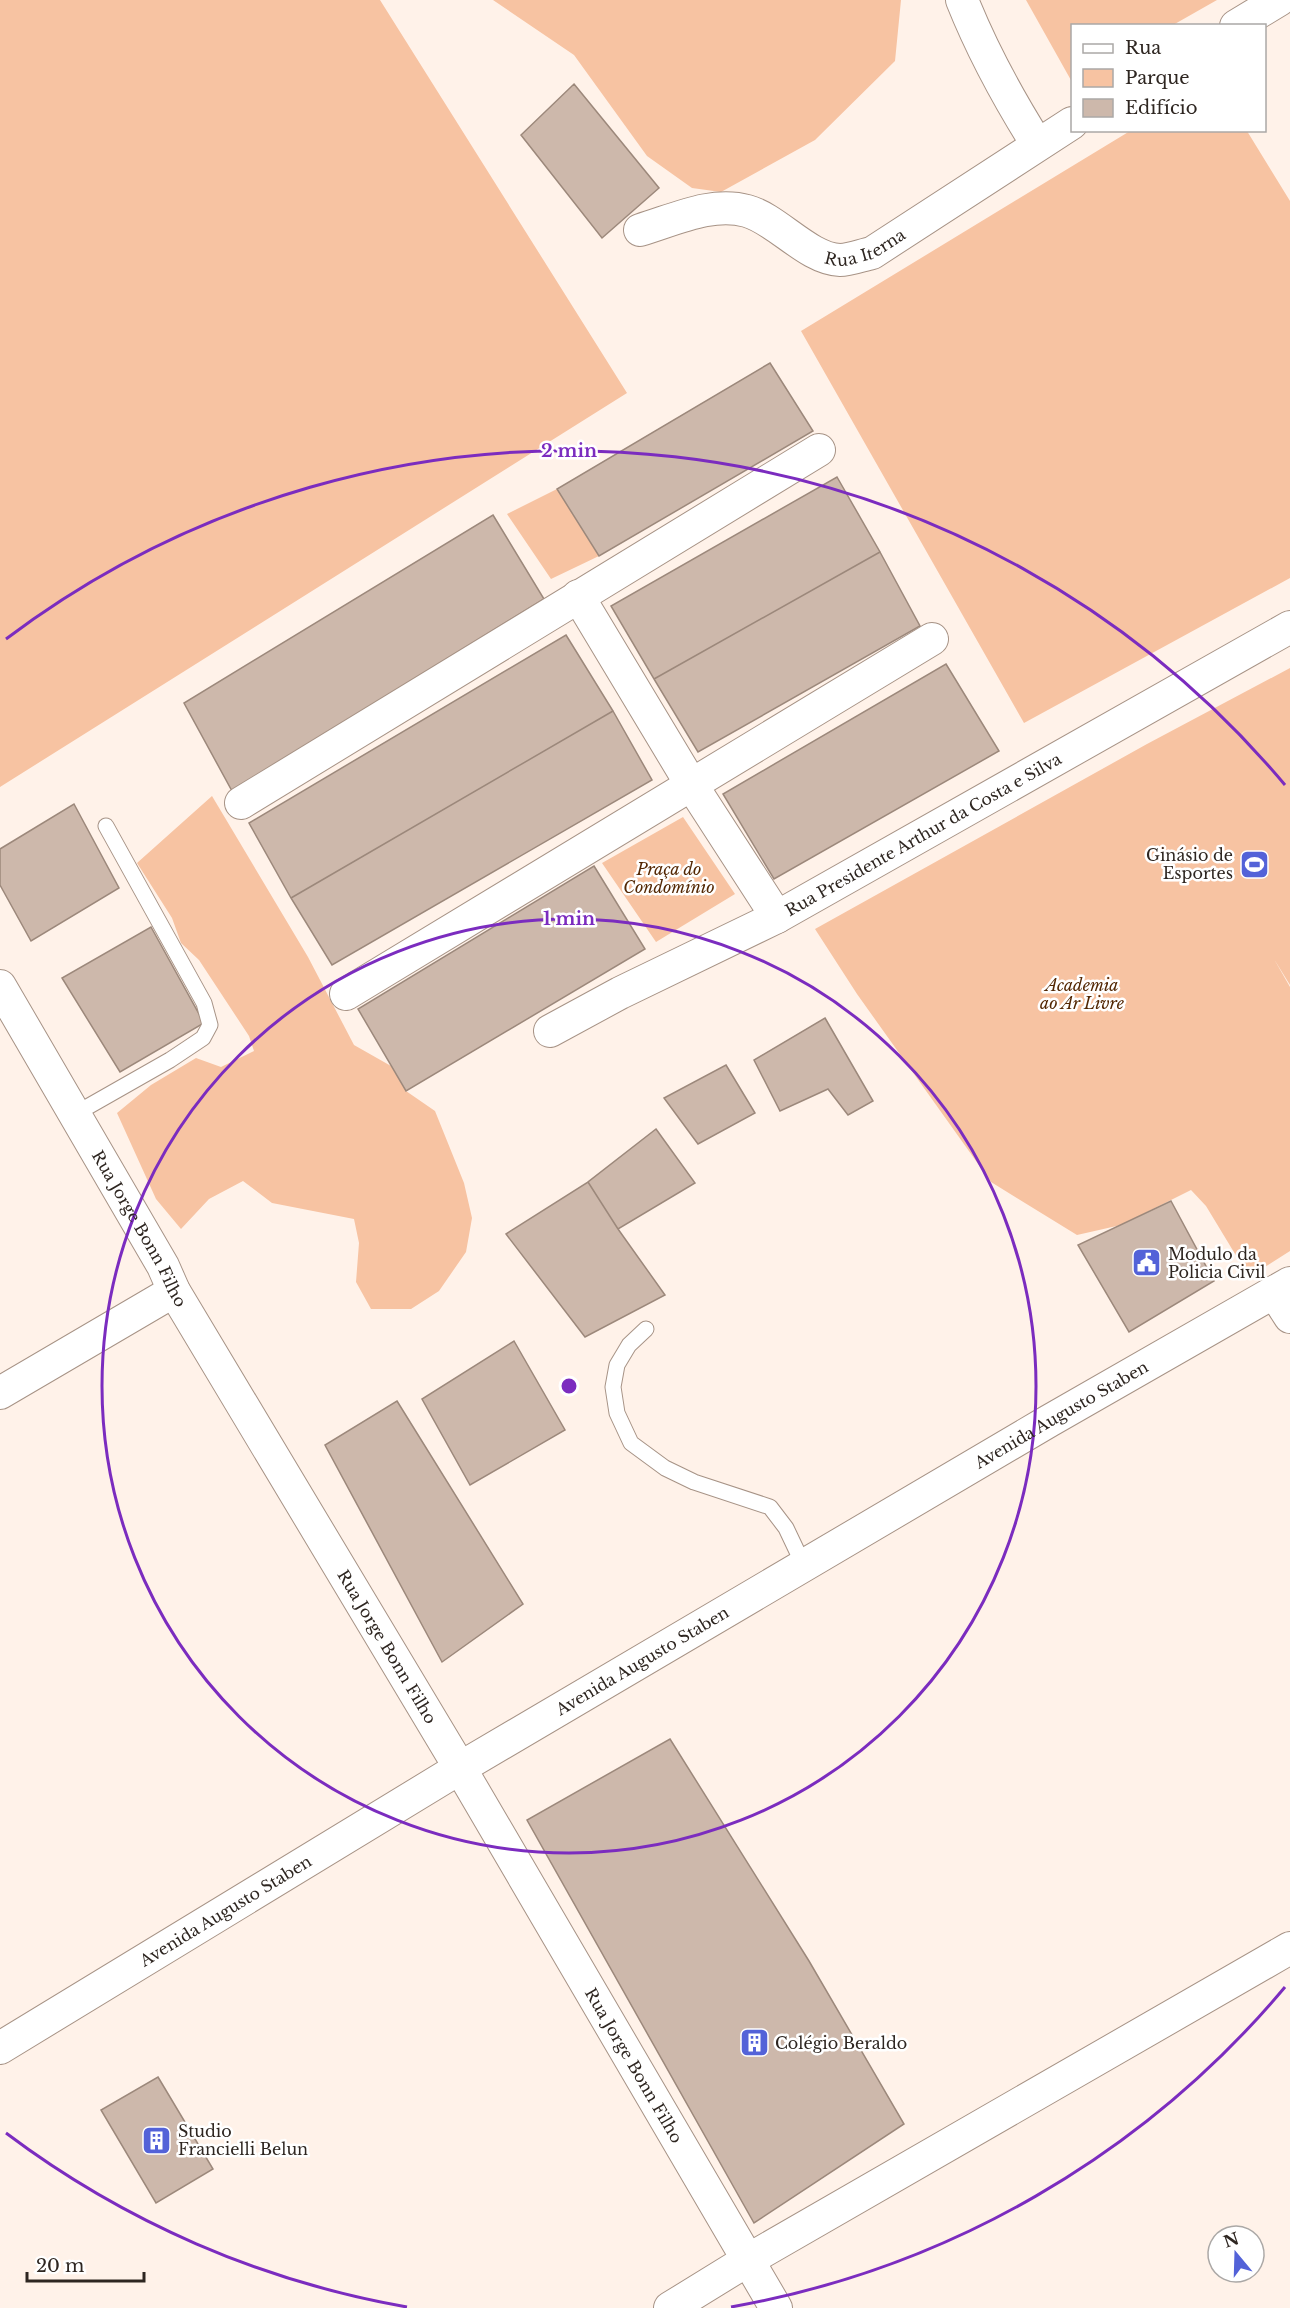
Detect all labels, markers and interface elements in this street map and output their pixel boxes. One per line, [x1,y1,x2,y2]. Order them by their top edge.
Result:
legend [1071,24,1266,132]
text: Rua [1125,37,1161,59]
text: Parque [1125,67,1190,89]
text: Edifício [1125,97,1198,119]
street label: Rua Iterna [822,224,909,270]
text: 2 min [541,440,597,462]
street label: Rua Presidente Arthur da Costa e Silva [782,748,1065,920]
place label: Ginásio de Esportes [1146,845,1233,883]
sports icon: Ginásio de Esportes [1238,848,1270,880]
park label: Praça do Condomínio [623,859,715,897]
text: 1 min [543,908,595,930]
park label: Academia ao Ar Livre [1040,975,1125,1013]
street label: Rua Jorge Bonn Filho [88,1147,191,1311]
place label: Modulo da Policia Civil [1168,1244,1266,1282]
public building icon: Modulo da Policia Civil [1131,1247,1163,1279]
street label: Avenida Augusto Staben [970,1356,1152,1473]
centre of rings [559,1376,579,1396]
street label: Rua Jorge Bonn Filho [333,1566,441,1727]
street label: Avenida Augusto Staben [551,1602,732,1720]
street label: Avenida Augusto Staben [135,1851,315,1971]
street label: Rua Jorge Bonn Filho [581,1984,687,2146]
building icon: Colégio Beraldo [738,2027,770,2059]
place label: Colégio Beraldo [775,2033,907,2053]
place label: Studio Francielli Belun [178,2121,308,2159]
building icon: Studio Francielli Belun [141,2124,173,2156]
north arrow [1206,2224,1266,2284]
text: N [1221,2228,1241,2252]
scale bar [27,2245,144,2283]
text: 20 m [36,2255,84,2277]

